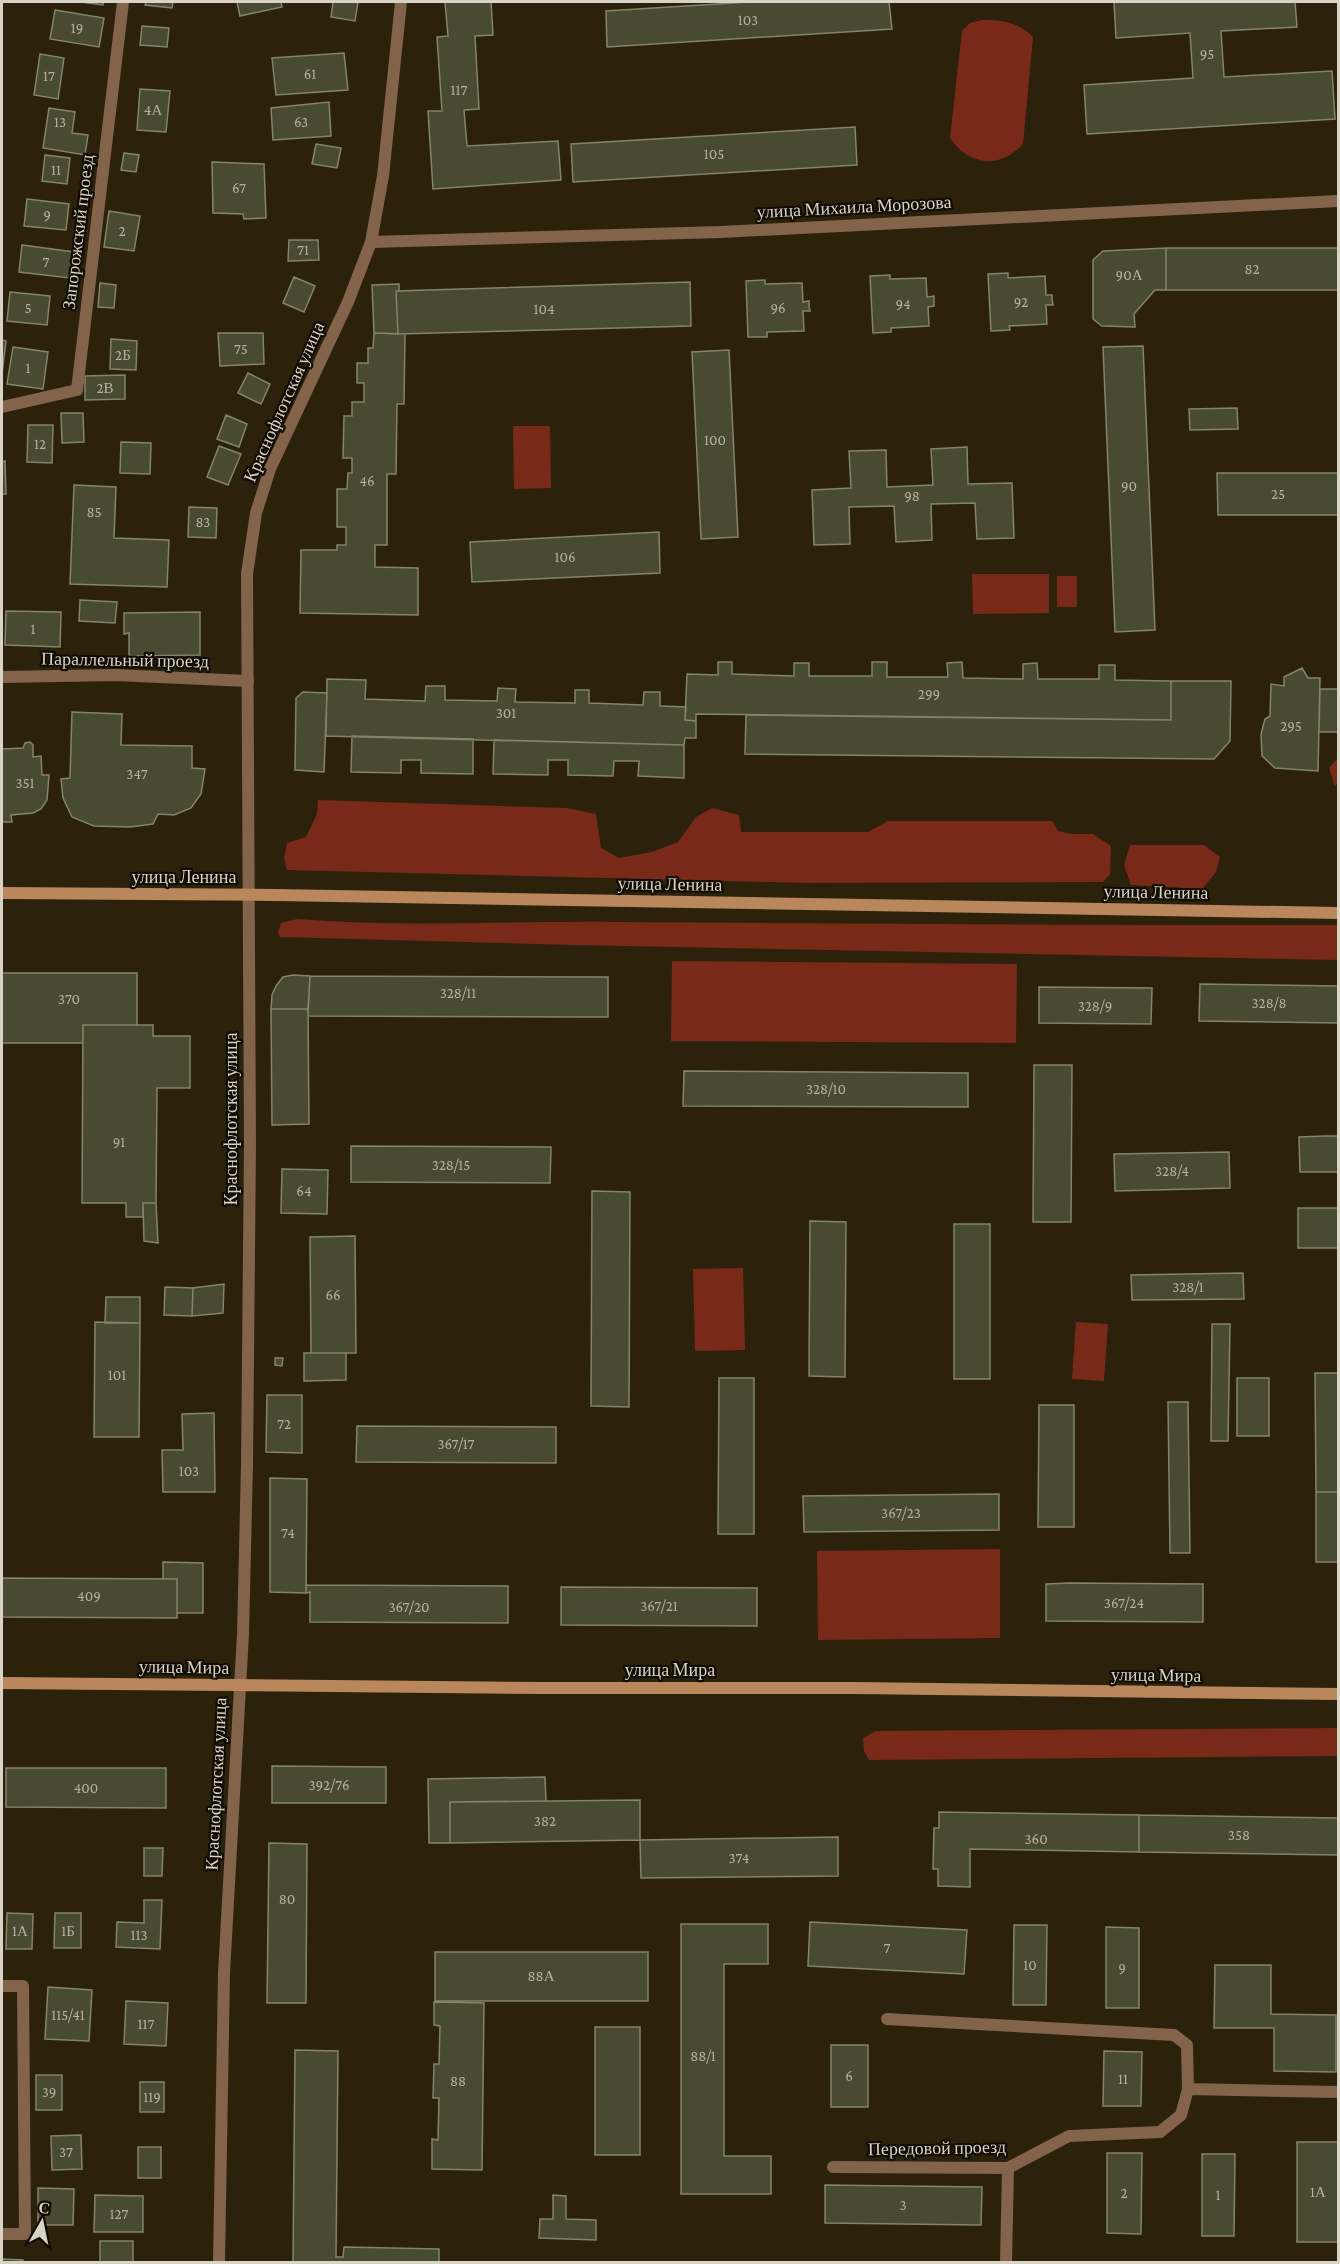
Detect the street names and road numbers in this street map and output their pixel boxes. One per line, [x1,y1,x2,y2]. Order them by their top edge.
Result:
street label: Запорожский проезд [59,153,97,311]
street label: улица Михаила Морозова [756,192,952,222]
street label: Краснофлотская улица [240,319,328,485]
street label: Параллельный проезд [41,649,209,671]
street label: улица Ленина [132,867,236,887]
street label: улица Ленина [617,873,723,895]
street label: улица Ленина [1103,881,1209,903]
street label: Краснофлотская улица [221,1032,241,1206]
street label: улица Мира [139,1656,229,1678]
street label: улица Мира [625,1660,715,1680]
street label: улица Мира [1111,1664,1201,1686]
street label: Краснофлотская улица [201,1697,231,1871]
street label: Передовой проезд [868,2137,1006,2159]

